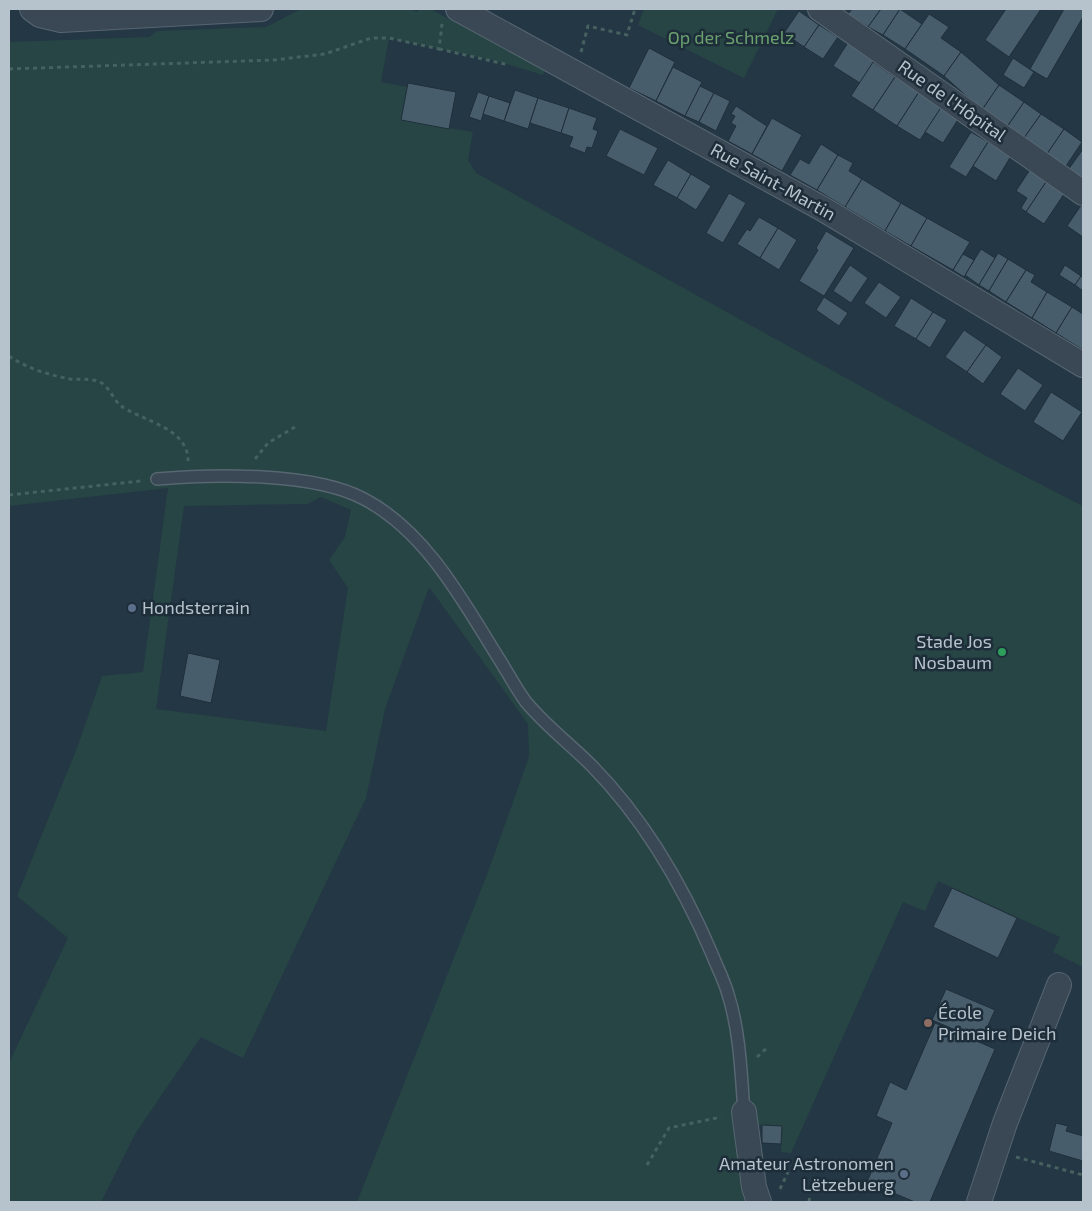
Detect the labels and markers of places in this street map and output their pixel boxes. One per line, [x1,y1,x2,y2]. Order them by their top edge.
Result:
place label: Hondsterrain [142,596,250,618]
marker: Hondsterrain [126,602,138,614]
place label: Stade Jos Nosbaum [914,630,992,673]
marker: Stade Jos Nosbaum [996,646,1008,658]
place label: École Primaire Deich [938,1001,1056,1044]
marker: École Primaire Deich [922,1017,934,1029]
place label: Amateur Astronomen Lëtzebuerg [719,1152,894,1195]
marker: Amateur Astronomen Lëtzebuerg [898,1168,910,1180]

